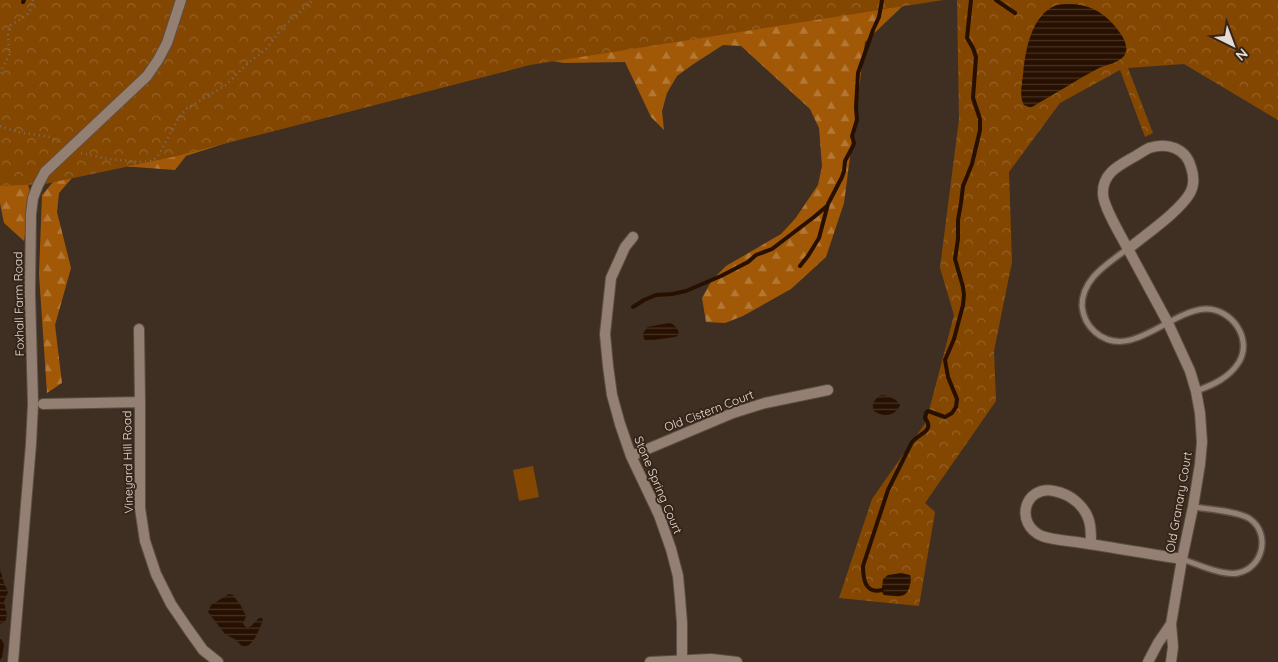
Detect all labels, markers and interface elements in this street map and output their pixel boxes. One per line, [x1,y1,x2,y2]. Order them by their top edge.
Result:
north arrow [1208,20,1258,70]
text: N [1232,45,1252,65]
street label: Foxhall Farm Road [10,251,27,357]
street label: Old Cistern Court [662,387,756,434]
street label: Vineyard Hill Road [119,410,136,514]
street label: Stone Spring Court [631,434,686,536]
street label: Old Granary Court [1162,450,1195,553]

